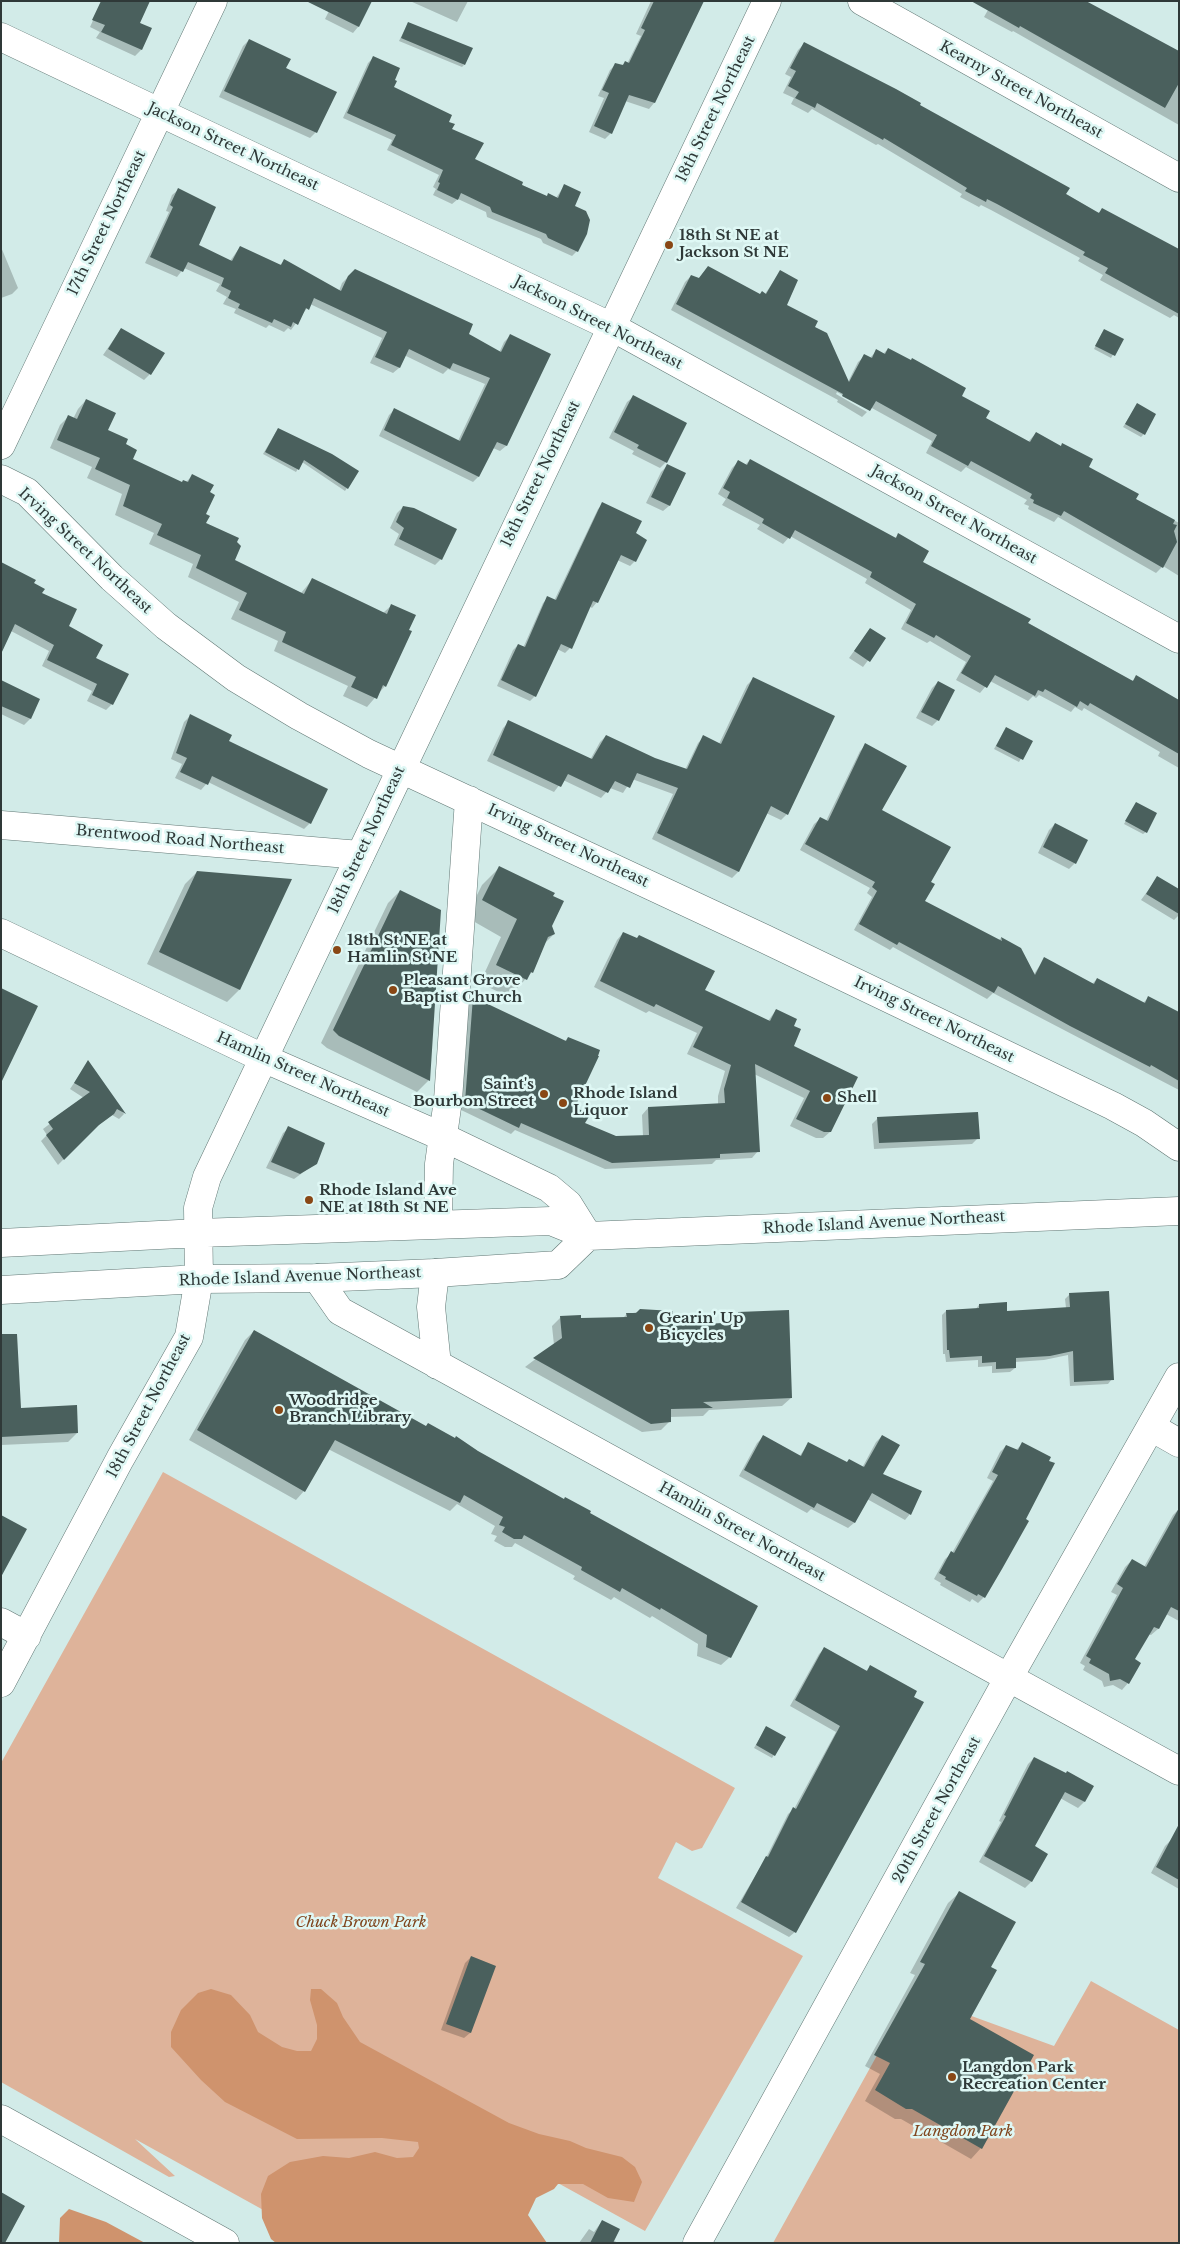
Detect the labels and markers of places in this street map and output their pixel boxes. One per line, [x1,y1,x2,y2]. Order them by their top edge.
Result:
place label: 18th St NE at Jackson St NE [679,227,789,262]
marker: 18th St NE at Jackson St NE [663,239,675,251]
place label: 18th St NE at Hamlin St NE [347,932,457,967]
marker: 18th St NE at Hamlin St NE [331,944,343,956]
place label: Pleasant Grove Baptist Church [403,972,522,1007]
marker: Pleasant Grove Baptist Church [387,984,399,996]
place label: Saint's Bourbon Street [413,1076,534,1111]
place label: Rhode Island Liquor [573,1085,678,1120]
marker: Saint's Bourbon Street [538,1088,550,1100]
place label: Shell [837,1089,877,1107]
marker: Shell [821,1092,833,1104]
marker: Rhode Island Liquor [557,1097,569,1109]
place label: Rhode Island Ave NE at 18th St NE [319,1182,457,1217]
marker: Rhode Island Ave NE at 18th St NE [303,1194,315,1206]
place label: Gearin' Up Bicycles [659,1310,743,1345]
marker: Gearin' Up Bicycles [643,1322,655,1334]
place label: Woodridge Branch Library [289,1392,411,1427]
marker: Woodridge Branch Library [273,1404,285,1416]
place label: Langdon Park Recreation Center [962,2059,1106,2094]
marker: Langdon Park Recreation Center [946,2071,958,2083]

